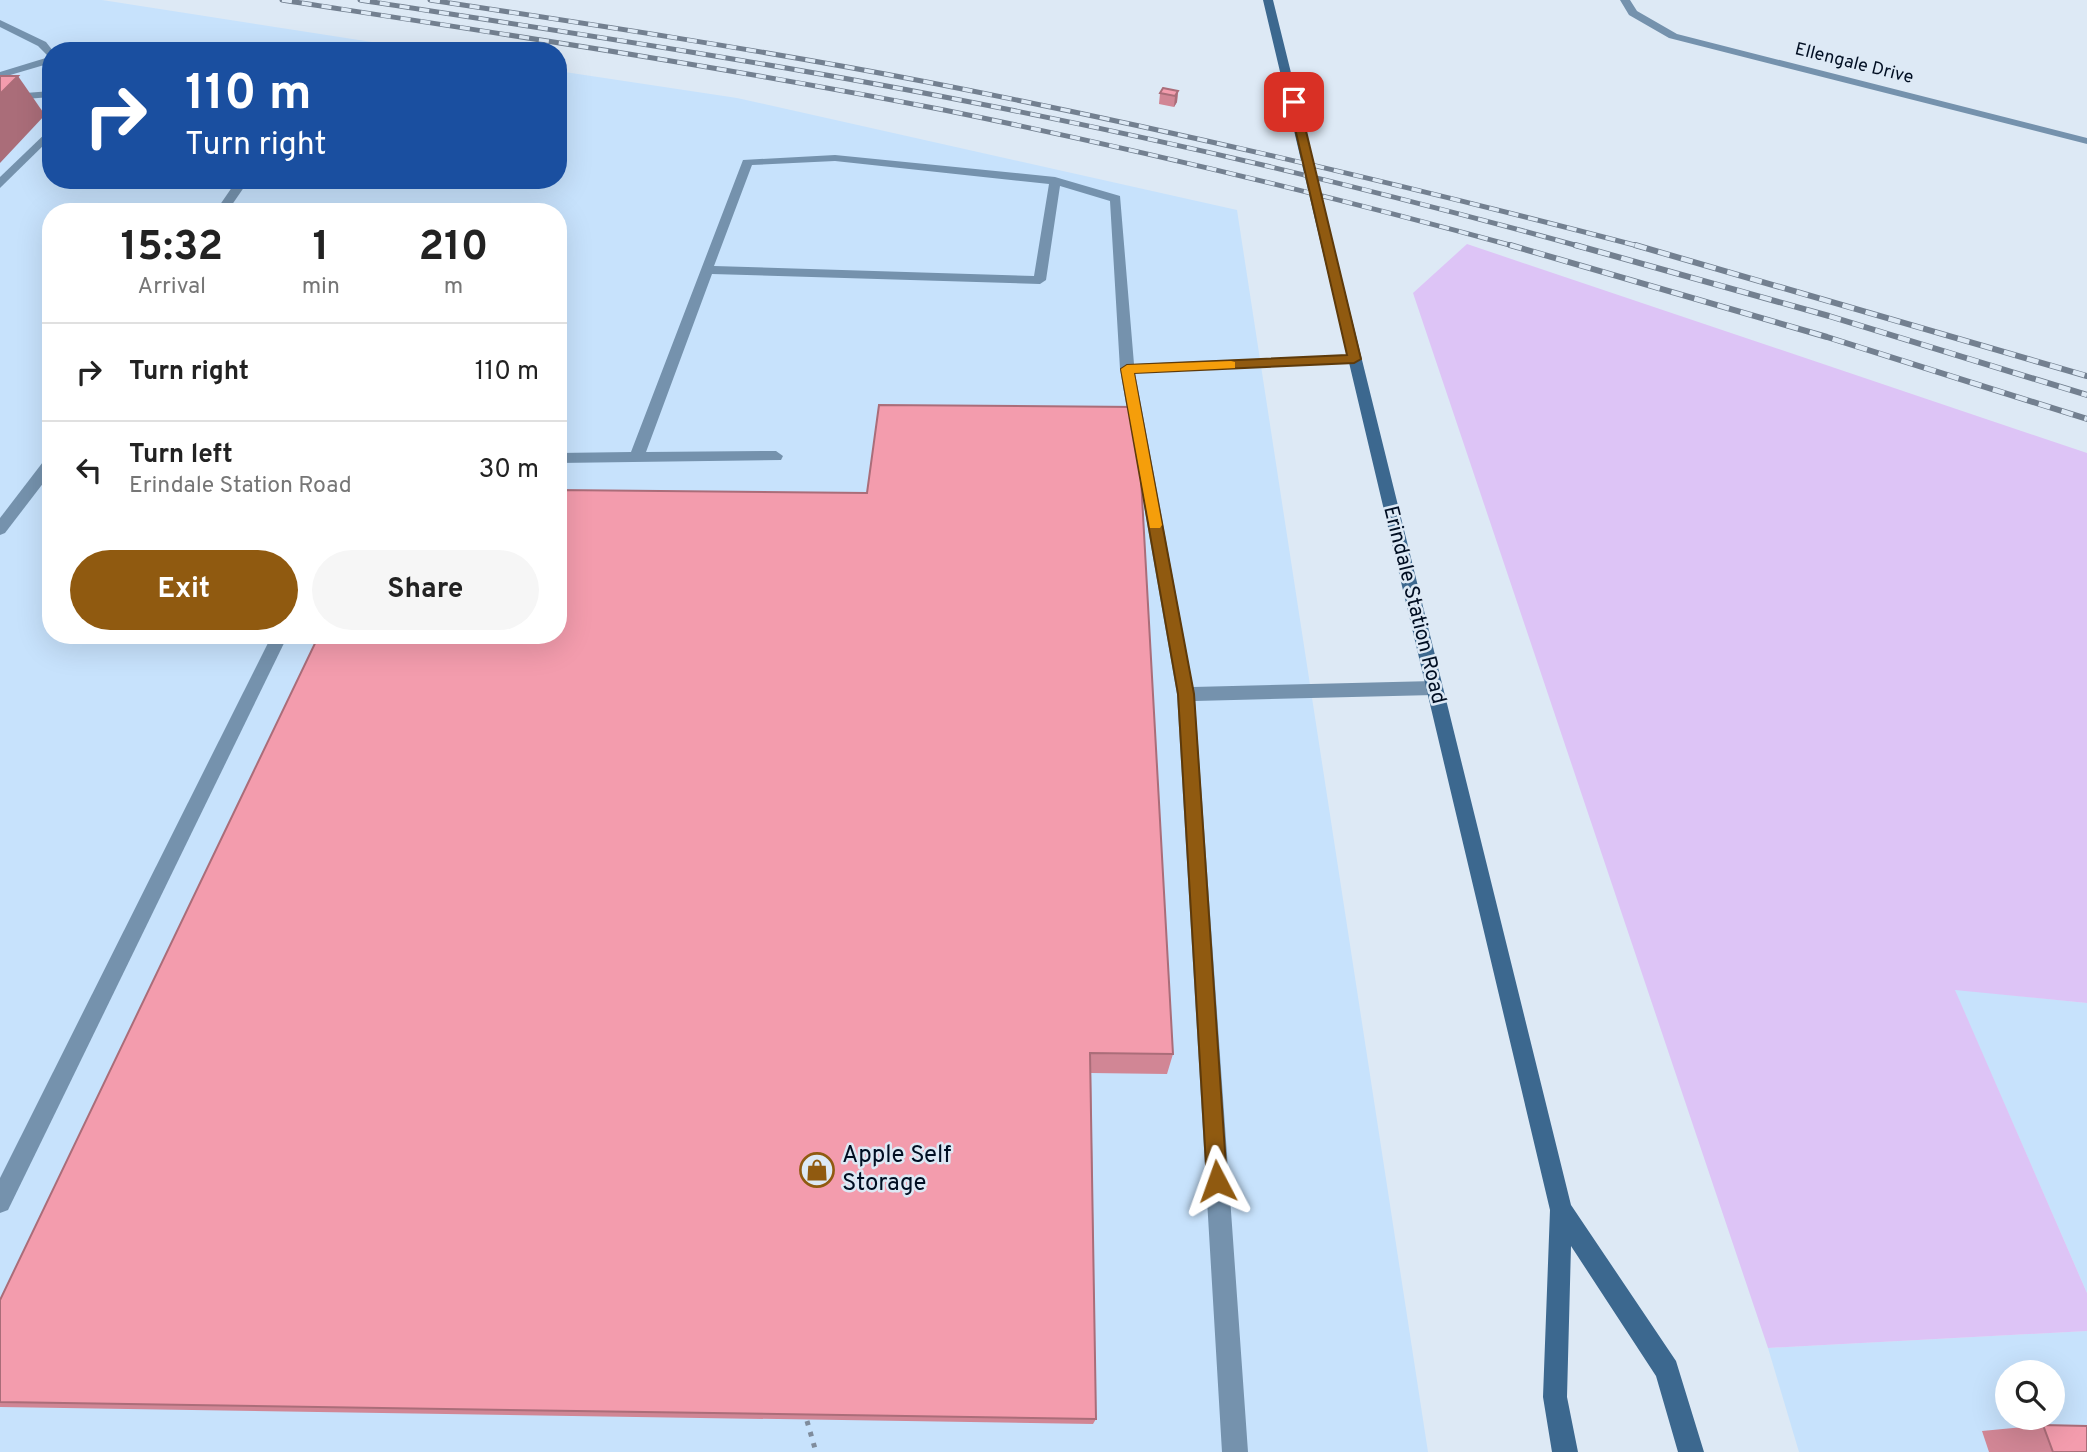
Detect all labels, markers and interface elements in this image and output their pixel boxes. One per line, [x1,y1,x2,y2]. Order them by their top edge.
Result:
street label: Ellengale Drive [1792,38,1916,90]
text: 110 m [185,65,312,127]
icon: right [70,70,161,161]
pin [1264,72,1324,132]
icon: arrive [1275,83,1313,121]
text: Turn right [185,126,327,166]
text: 15:32 [120,222,223,275]
text: 1 [312,222,329,275]
text: 210 [418,222,489,275]
text: Arrival [138,273,206,302]
text: min [302,273,340,302]
text: m [444,273,463,302]
icon: right [70,353,108,391]
text: Turn right [129,356,249,389]
text: 110 m [475,356,539,389]
text: Turn left [129,439,233,472]
icon: left [70,451,108,489]
text: 30 m [479,454,539,487]
text: Erindale Station Road [129,472,352,501]
street label: Erindale Station Road [1376,503,1452,707]
button: Exit [70,550,298,630]
button: Share [312,550,539,630]
place label: Apple Self Storage [842,1141,951,1199]
position arrow [1180,1144,1254,1218]
shop icon: Apple Self Storage [798,1151,836,1189]
map controls [1995,1360,2065,1430]
button: search [1995,1360,2065,1430]

